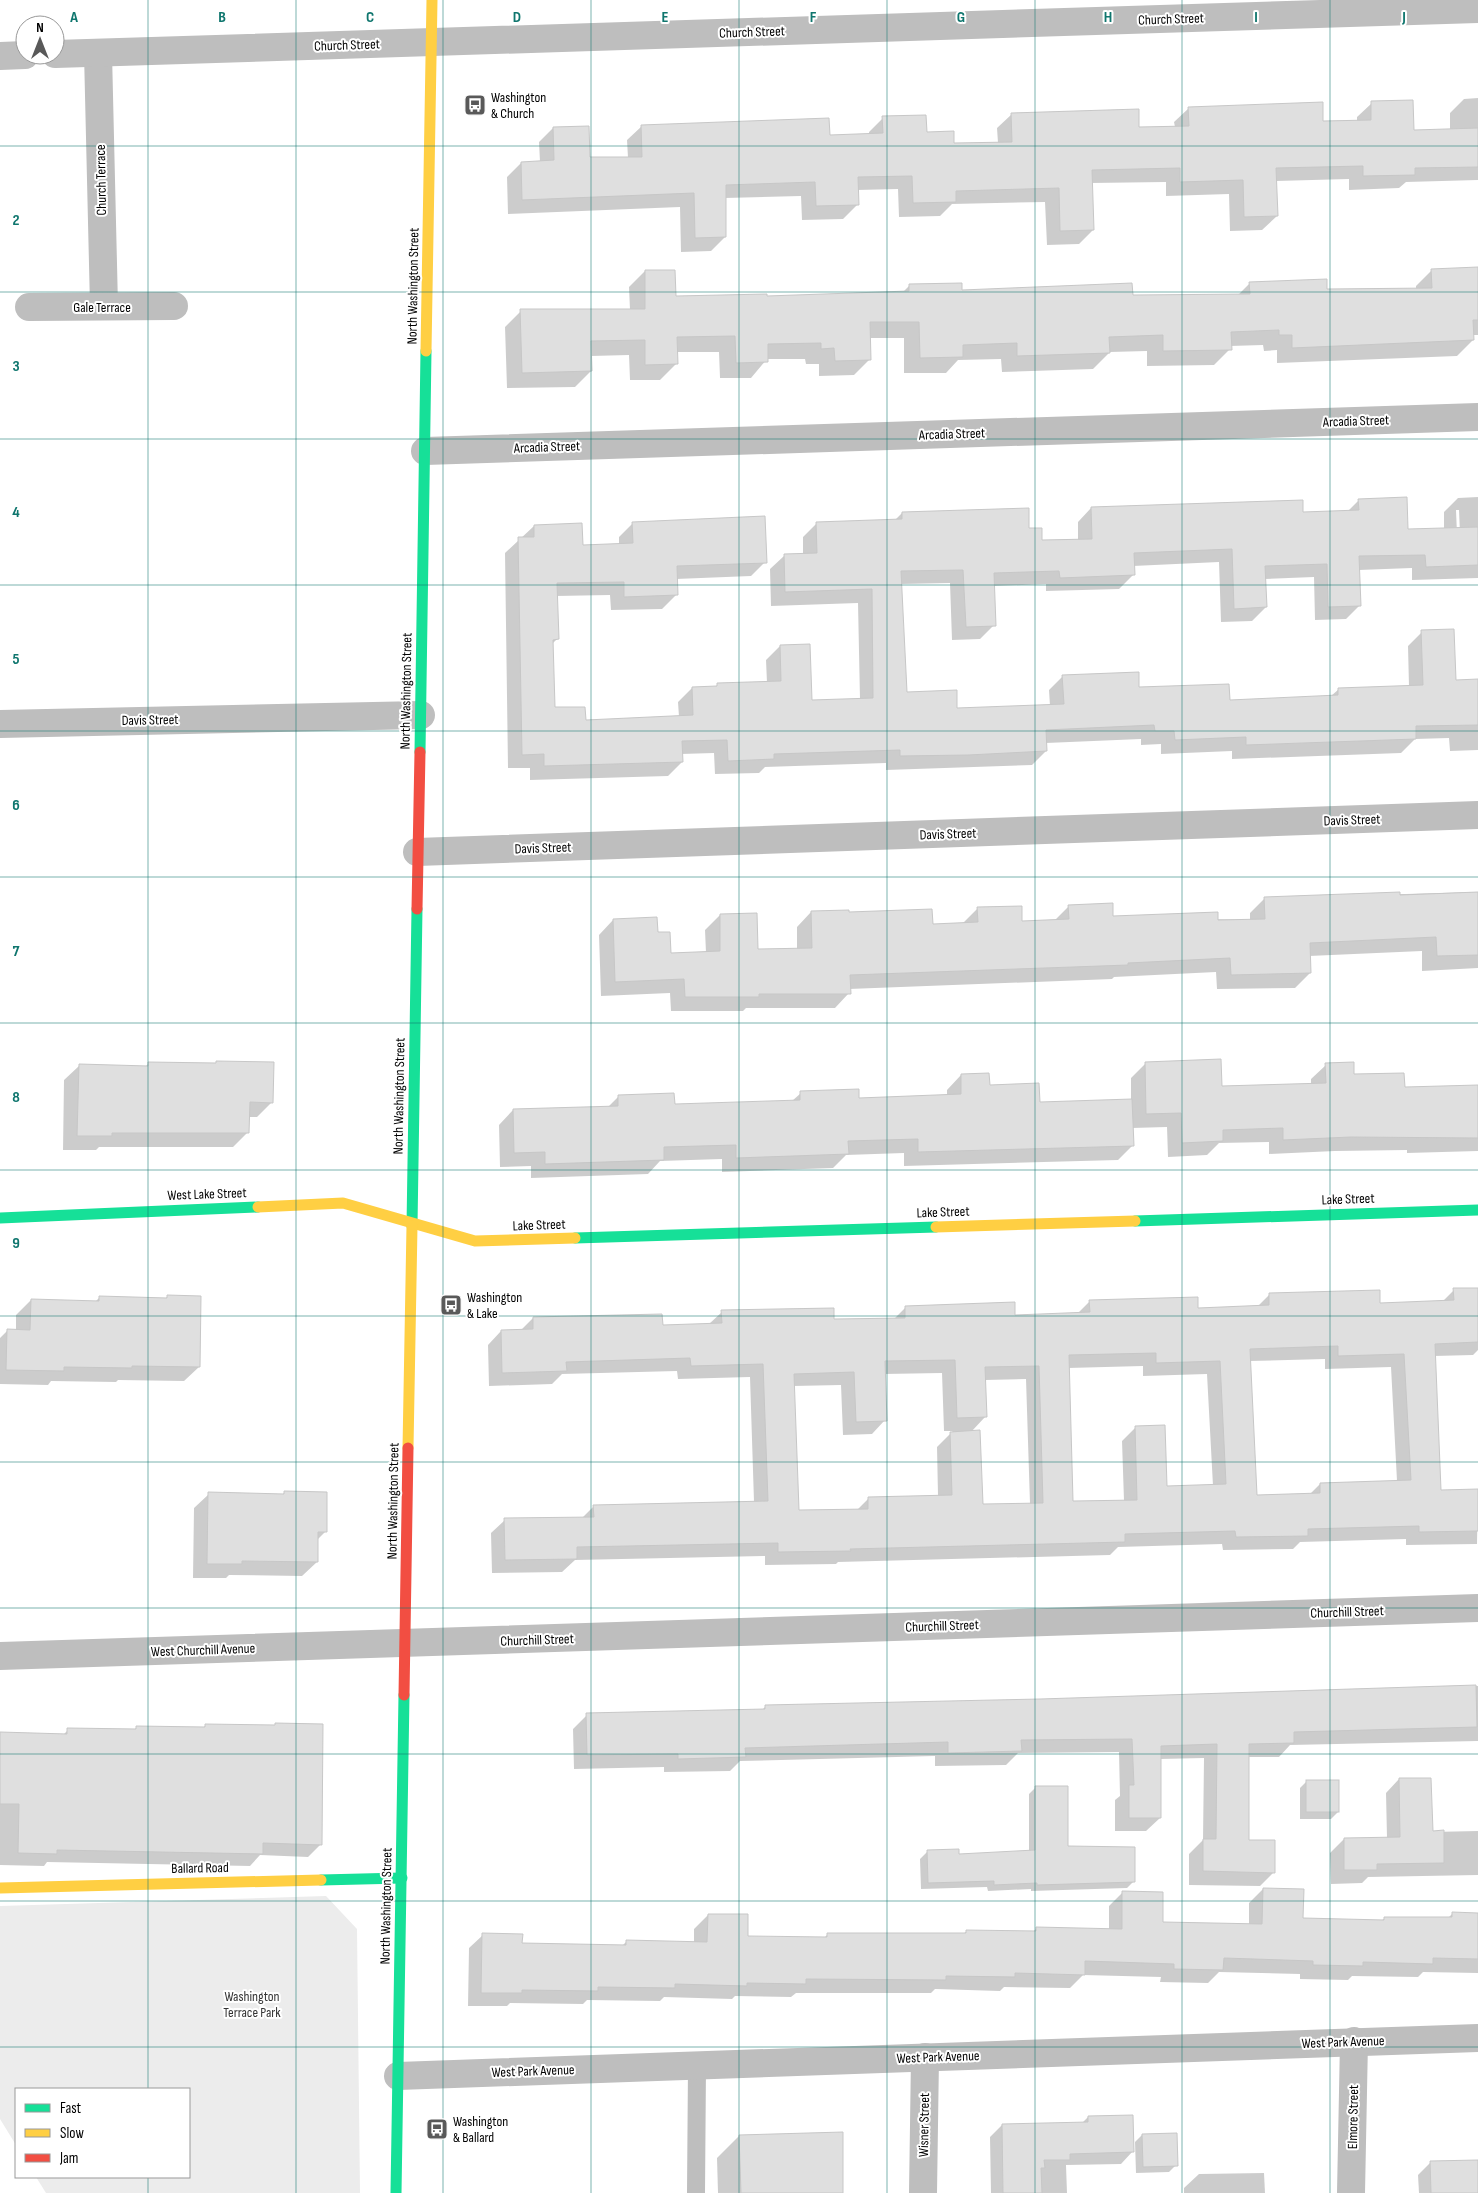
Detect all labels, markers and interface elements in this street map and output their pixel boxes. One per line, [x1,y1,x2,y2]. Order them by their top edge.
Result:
text: A [69,8,78,27]
text: B [218,8,226,27]
text: C [366,8,374,27]
text: D [513,8,521,27]
text: E [662,8,669,27]
text: F [810,8,817,27]
text: G [957,8,965,27]
text: H [1104,8,1112,27]
text: I [1254,8,1258,27]
text: J [1401,8,1406,27]
street label: Church Street [1138,9,1204,29]
north arrow [15,15,65,65]
text: N [36,19,44,36]
street label: Church Street [719,22,785,42]
street label: Church Street [314,35,380,55]
place label: Washington & Church [491,89,546,122]
bus stop icon: Washington & Church [463,93,487,117]
street label: Church Terrace [92,144,110,216]
text: 2 [12,211,20,230]
street label: North Washington Street [403,228,423,344]
street label: Gale Terrace [73,299,131,316]
text: 3 [12,357,20,376]
street label: Arcadia Street [1321,411,1390,431]
street label: Arcadia Street [917,424,986,444]
street label: Arcadia Street [512,437,581,457]
text: 4 [12,503,20,522]
street label: North Washington Street [396,633,416,749]
text: 5 [12,650,20,669]
street label: Davis Street [121,711,179,729]
text: 6 [12,796,20,815]
street label: Davis Street [1323,811,1381,829]
street label: Davis Street [919,825,977,843]
street label: Davis Street [514,839,572,857]
text: 7 [13,942,20,961]
street label: North Washington Street [389,1038,409,1154]
text: 8 [12,1088,20,1107]
street label: West Lake Street [167,1184,247,1204]
street label: Lake Street [1321,1190,1375,1208]
street label: Lake Street [916,1203,970,1221]
street label: Lake Street [512,1216,566,1234]
text: 9 [12,1234,20,1253]
place label: Washington & Lake [467,1289,522,1322]
bus stop icon: Washington & Lake [439,1293,463,1317]
street label: North Washington Street [383,1443,403,1559]
street label: Churchill Street [1310,1602,1384,1622]
street label: Churchill Street [905,1616,979,1636]
street label: Churchill Street [500,1630,574,1650]
street label: West Churchill Avenue [151,1640,255,1660]
street label: North Washington Street [376,1848,396,1964]
street label: Ballard Road [171,1859,229,1877]
park label: Washington Terrace Park [223,1988,281,2021]
street label: West Park Avenue [1301,2032,1385,2052]
street label: West Park Avenue [896,2047,980,2067]
street label: West Park Avenue [491,2061,575,2081]
street label: Elmore Street [1344,2085,1362,2149]
legend [15,2088,190,2178]
street label: Wisner Street [915,2093,933,2157]
text: Fast [60,2099,82,2118]
place label: Washington & Ballard [453,2113,508,2146]
bus stop icon: Washington & Ballard [425,2117,449,2141]
text: Slow [60,2124,84,2143]
text: Jam [59,2149,78,2168]

